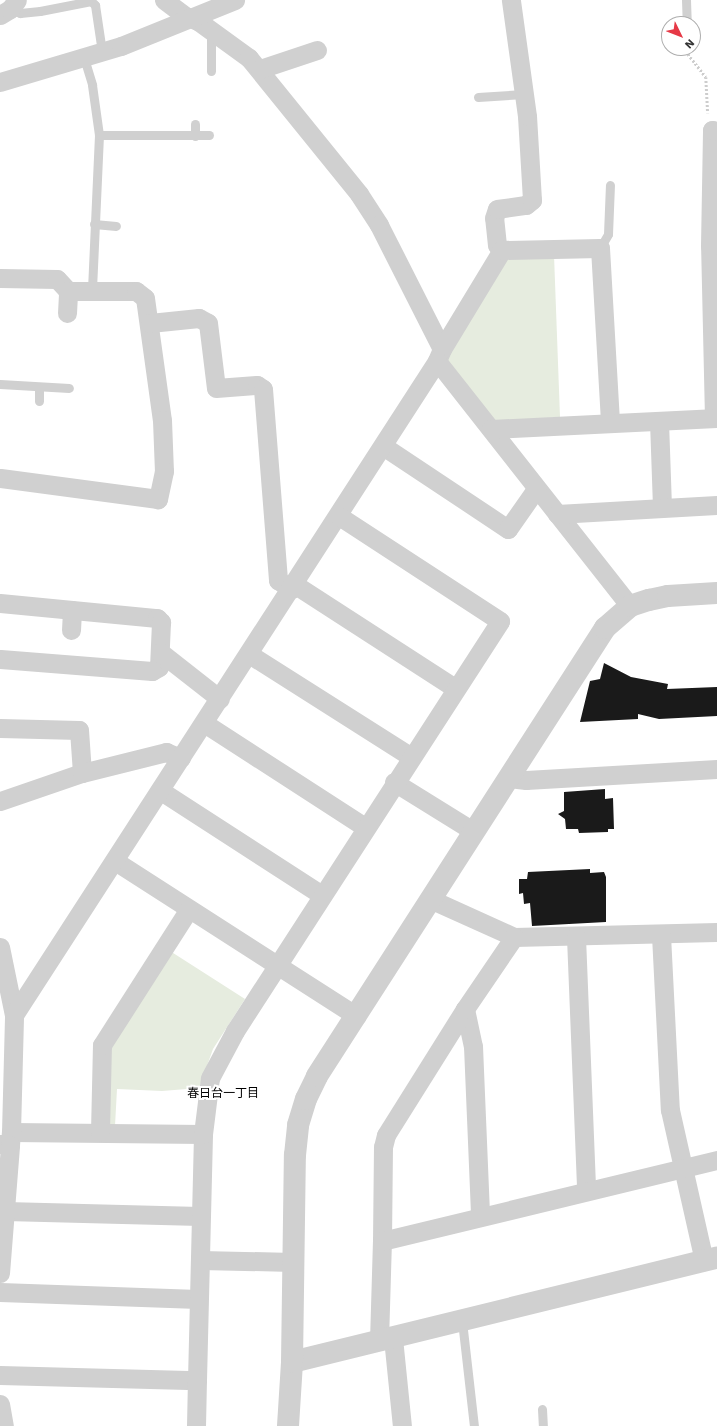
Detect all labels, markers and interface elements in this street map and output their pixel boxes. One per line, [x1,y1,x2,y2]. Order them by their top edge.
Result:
north arrow [661,16,701,56]
text: N [682,36,697,51]
district label: 春日台一丁目 [187,1087,259,1101]

